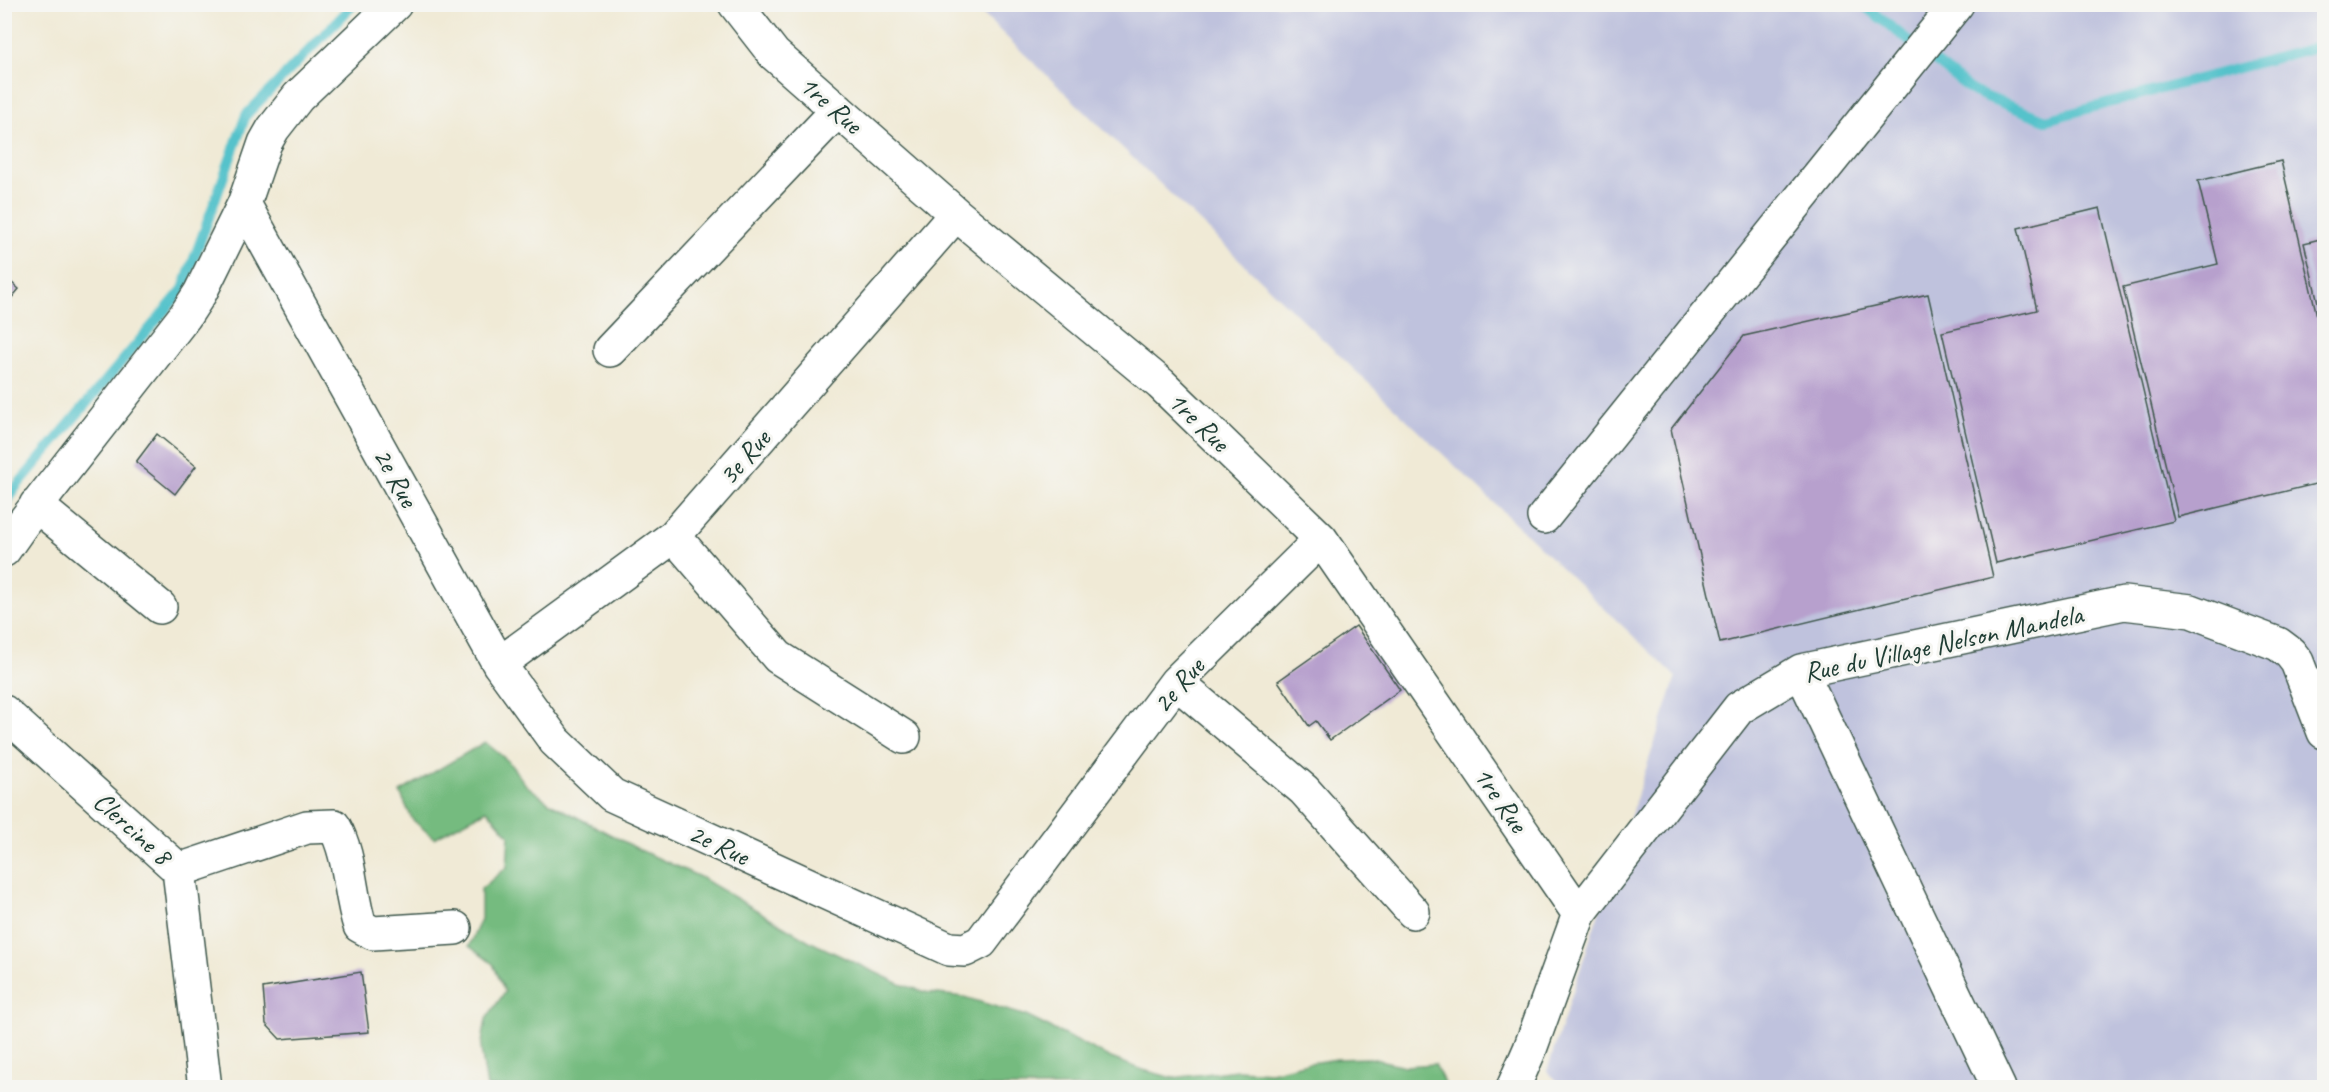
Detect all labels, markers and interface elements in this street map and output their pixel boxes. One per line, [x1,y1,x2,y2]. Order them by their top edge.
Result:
street label: 1re Rue [792,67,871,142]
street label: 1re Rue [1161,383,1239,460]
street label: 3e Rue [710,421,779,492]
street label: 2e Rue [366,441,427,514]
street label: Rue du Village Nelson Mandela [1800,596,2087,690]
street label: 2e Rue [1144,649,1213,720]
street label: 1re Rue [1466,759,1537,840]
street label: Clercine 8 [86,784,181,874]
street label: 2e Rue [683,815,756,874]

